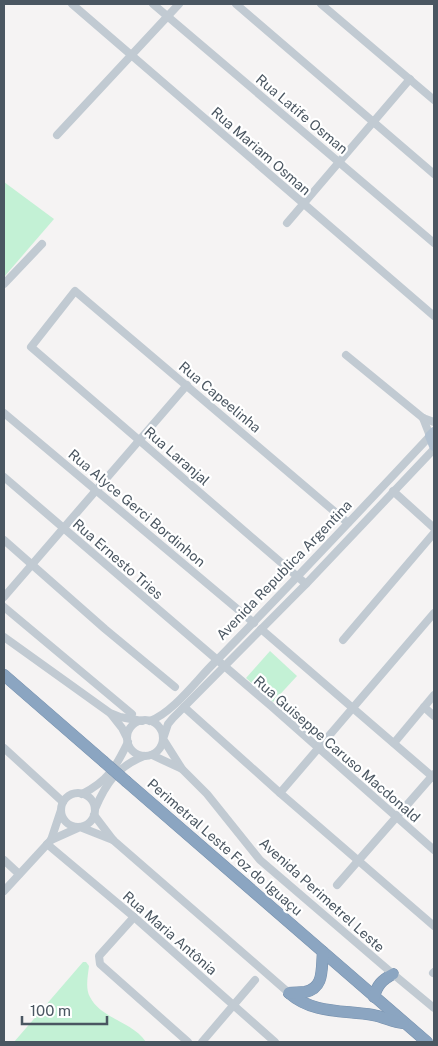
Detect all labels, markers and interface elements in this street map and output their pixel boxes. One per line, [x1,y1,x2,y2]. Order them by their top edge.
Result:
street label: Rua Latife Osman [253,71,351,157]
street label: Rua Mariam Osman [208,104,314,198]
street label: Rua Capeelinha [176,358,264,436]
street label: Rua Laranjal [141,423,213,489]
street label: Rua Alyce Gerci Bordinhon [65,446,209,570]
street label: Avenida Republica Argentina [213,497,355,643]
street label: Rua Ernesto Tries [70,516,166,602]
street label: Rua Guiseppe Caruso Macdonald [251,673,423,825]
street label: Perimetral Leste Foz do Iguaçu [144,775,306,919]
street label: Avenida Perimetrel Leste [256,835,388,955]
street label: Rua Maria Antônia [120,888,220,978]
scale bar [22,994,108,1026]
text: 100 m [30,1002,71,1019]

